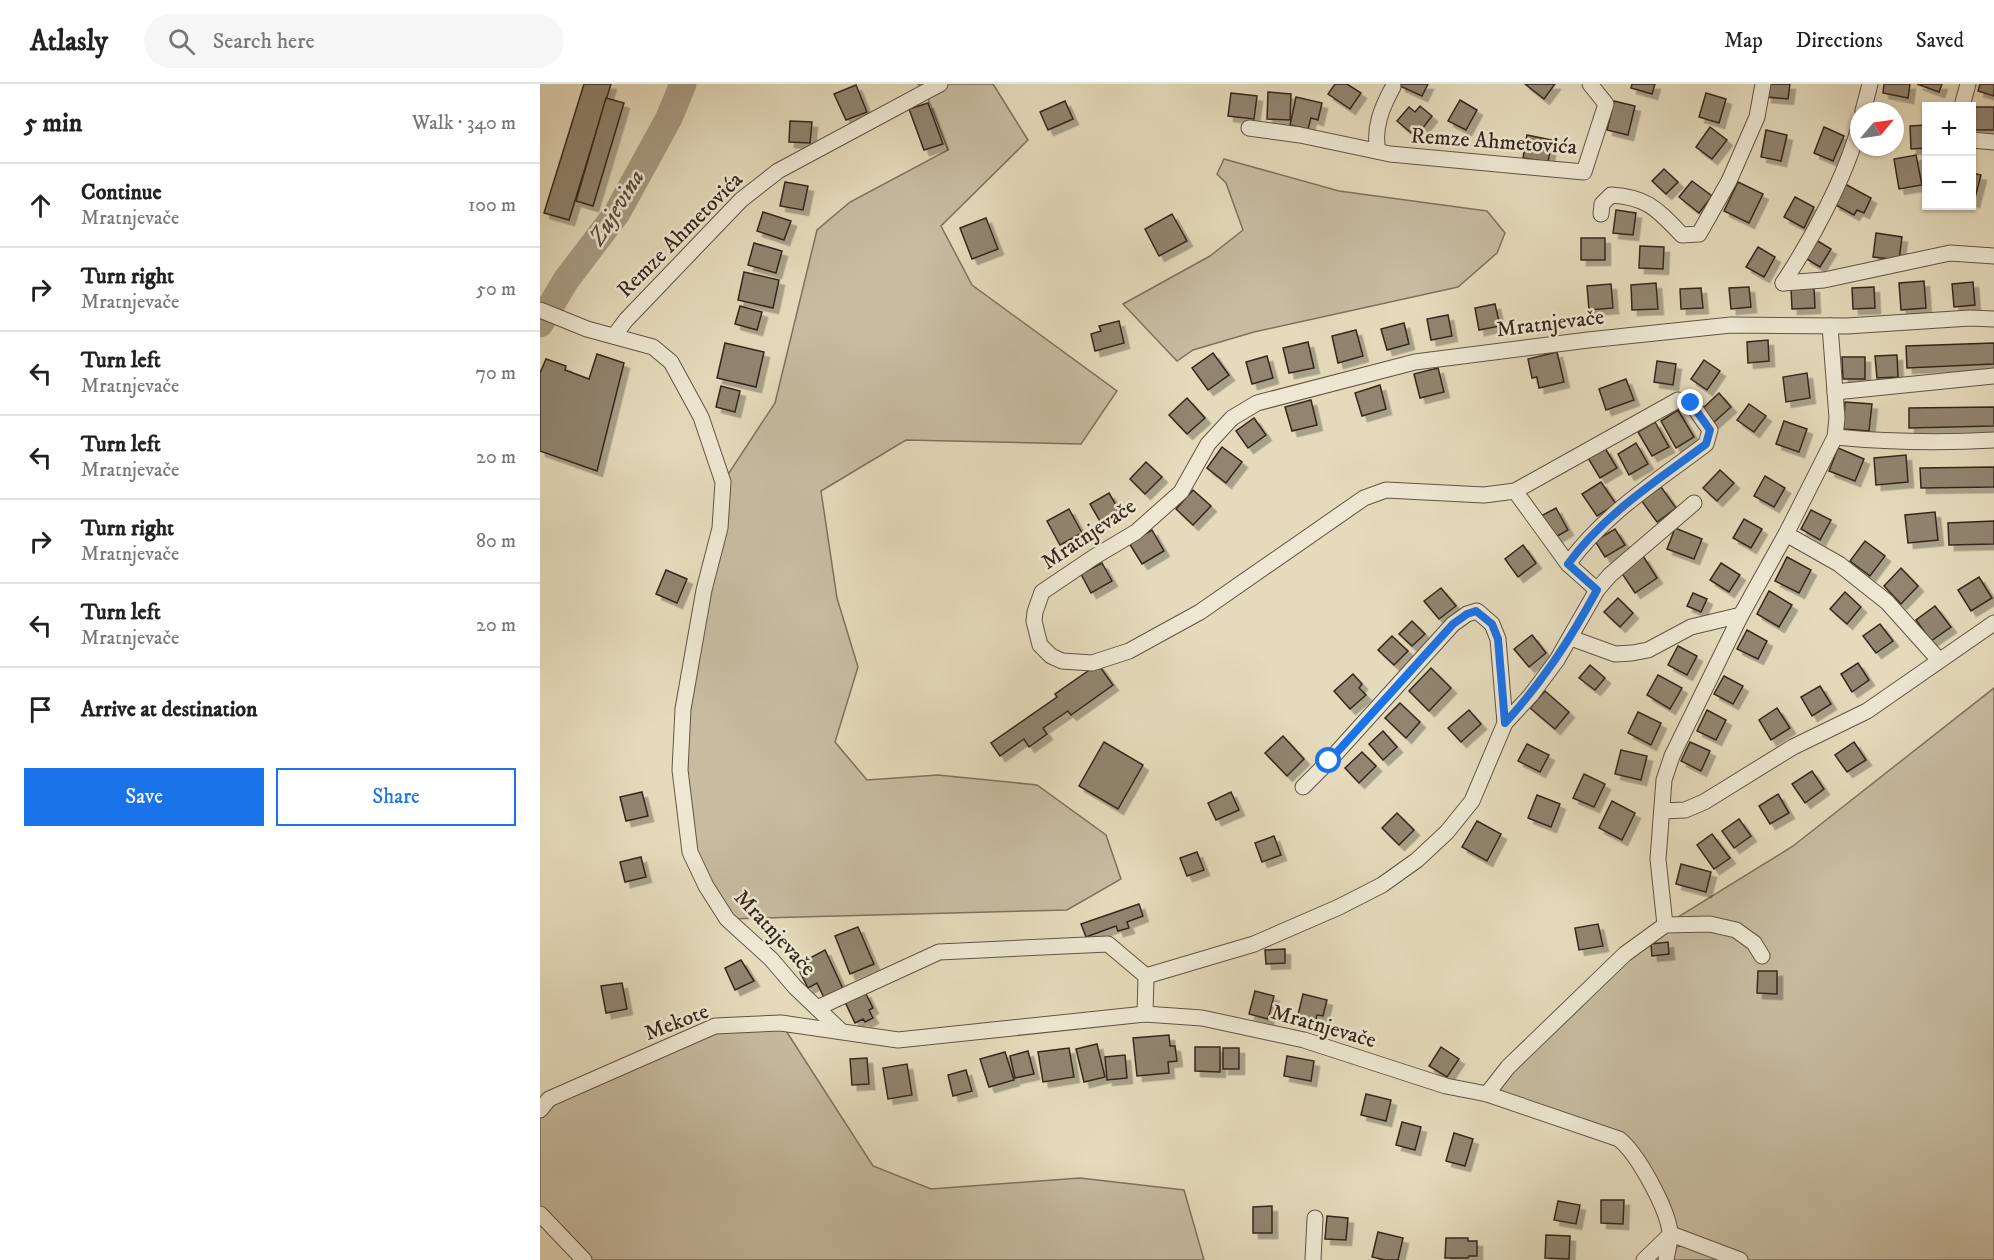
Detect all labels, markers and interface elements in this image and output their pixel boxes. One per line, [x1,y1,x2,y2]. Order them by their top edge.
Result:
search box [144,14,564,68]
text: Atlasly [30,24,108,59]
icon: search [165,25,198,58]
text: Search here [213,28,315,55]
text: Map [1724,28,1763,54]
text: Directions [1796,28,1883,54]
text: Saved [1916,28,1964,54]
north arrow [1850,102,1904,156]
map controls [1922,102,1976,210]
button: + [1922,102,1976,156]
text: 5 min [24,107,82,140]
text: Walk · 340 m [412,111,516,136]
street label: Remze Ahmetovića [1410,122,1579,161]
button: − [1922,156,1976,210]
water label: Zujevina [582,164,652,252]
street label: Remze Ahmetovića [612,166,749,304]
text: Continue [81,179,162,206]
icon: ahead [24,189,57,222]
text: 100 m [468,193,516,218]
text: Mratnjevače [81,206,179,231]
text: Turn right [81,263,174,290]
icon: right [24,273,57,306]
text: 50 m [476,277,516,302]
text: Mratnjevače [81,290,179,315]
street label: Mratnjevače [1495,303,1606,343]
text: Turn left [81,347,161,374]
icon: left [24,357,57,390]
text: 70 m [475,361,516,386]
text: Mratnjevače [81,374,179,399]
route end [1677,389,1703,415]
text: Turn left [81,431,161,458]
icon: left [24,441,57,474]
text: 20 m [476,445,516,470]
text: Mratnjevače [81,458,179,483]
street label: Mratnjevače [1036,493,1141,576]
text: Turn right [81,515,174,542]
icon: right [24,525,57,558]
text: 80 m [476,529,516,554]
text: Mratnjevače [81,542,179,567]
text: Turn left [81,599,161,626]
icon: left [24,609,57,642]
text: 20 m [476,613,516,638]
text: Mratnjevače [81,626,179,651]
icon: arrive [24,693,57,726]
text: Arrive at destination [81,696,258,723]
route start [1315,747,1341,773]
button: Save [24,768,264,826]
button: Share [276,768,516,826]
street label: Mratnjevače [728,884,822,982]
street label: Mekote [641,998,712,1047]
street label: Mratnjevače [1268,999,1379,1054]

